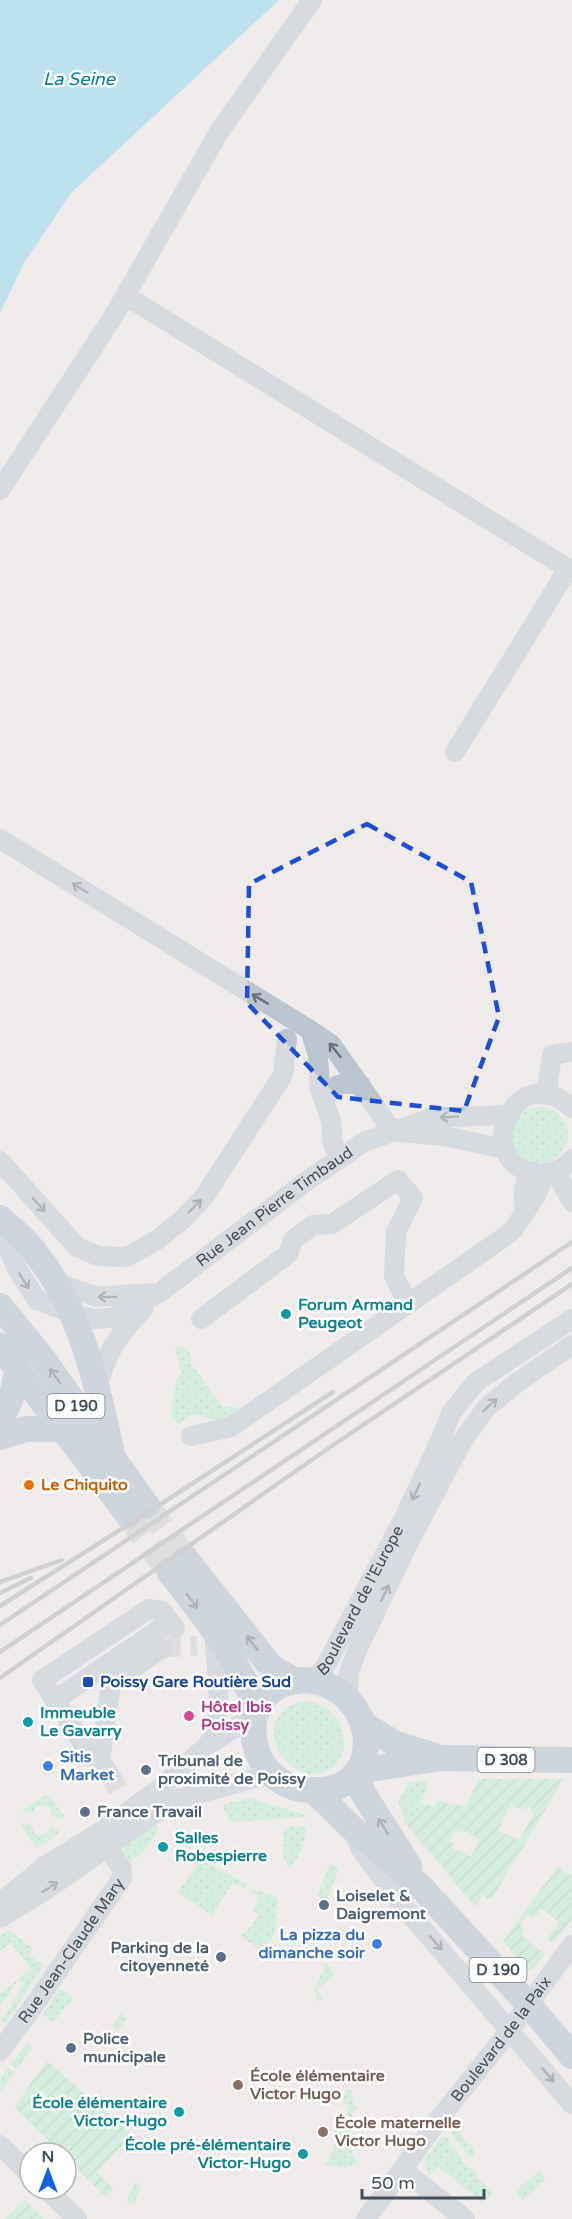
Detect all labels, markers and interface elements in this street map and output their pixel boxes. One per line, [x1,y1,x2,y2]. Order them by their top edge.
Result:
water label: La Seine [43,68,116,90]
one-way arrow [72,881,89,893]
one-way arrow [252,992,269,1004]
one-way arrow [328,1043,342,1058]
one-way arrow [439,1112,459,1123]
street label: Rue Jean Pierre Timbaud [192,1142,357,1271]
one-way arrow [32,1197,46,1212]
one-way arrow [188,1198,203,1213]
one-way arrow [18,1273,31,1290]
one-way arrow [98,1291,118,1303]
place label: Forum Armand Peugeot [298,1295,413,1333]
marker: Forum Armand Peugeot [279,1307,293,1321]
one-way arrow [49,1369,61,1385]
road number: D 190 [48,1394,104,1418]
one-way arrow [482,1398,497,1413]
place label: Le Chiquito [41,1475,128,1495]
marker: Le Chiquito [22,1478,36,1492]
one-way arrow [410,1483,422,1501]
street label: Boulevard de l'Europe [313,1522,408,1680]
one-way arrow [379,1584,391,1602]
one-way arrow [186,1592,198,1608]
one-way arrow [246,1636,259,1652]
place label: Poissy Gare Routière Sud [100,1672,291,1692]
marker: Poissy Gare Routière Sud [81,1675,95,1689]
place label: Hôtel Ibis Poissy [201,1697,272,1735]
place label: Immeuble Le Gavarry [40,1703,122,1741]
marker: Hôtel Ibis Poissy [182,1709,196,1723]
marker: Immeuble Le Gavarry [21,1715,35,1729]
place label: Sitis Market [60,1747,115,1785]
road number: D 308 [478,1748,534,1772]
place label: Tribunal de proximité de Poissy [157,1751,306,1789]
marker: Sitis Market [41,1759,55,1773]
marker: Tribunal de proximité de Poissy [139,1763,153,1777]
place label: France Travail [97,1802,202,1822]
marker: France Travail [78,1805,92,1819]
one-way arrow [377,1818,389,1835]
place label: Salles Robespierre [175,1828,267,1866]
marker: Salles Robespierre [156,1840,170,1854]
street label: Rue Jean-Claude Mary [14,1874,129,2028]
one-way arrow [41,1881,58,1893]
place label: Loiselet & Daigremont [336,1886,427,1924]
marker: Loiselet & Daigremont [317,1898,331,1912]
place label: La pizza du dimanche soir [258,1925,366,1963]
one-way arrow [429,1935,442,1951]
marker: La pizza du dimanche soir [370,1937,384,1951]
place label: Parking de la citoyenneté [111,1938,209,1976]
marker: Parking de la citoyenneté [214,1950,228,1964]
road number: D 190 [470,1958,526,1982]
street label: Boulevard de la Paix [446,1972,556,2106]
place label: Police municipale [83,2029,166,2067]
marker: Police municipale [64,2041,78,2055]
place label: École élémentaire Victor Hugo [250,2066,385,2104]
one-way arrow [541,2067,554,2083]
marker: École élémentaire Victor Hugo [231,2078,245,2092]
place label: École élémentaire Victor-Hugo [32,2093,167,2131]
marker: École élémentaire Victor-Hugo [172,2105,186,2119]
place label: École maternelle Victor Hugo [335,2113,461,2151]
marker: École maternelle Victor Hugo [316,2125,330,2139]
place label: École pré-élémentaire Victor-Hugo [125,2135,291,2173]
north arrow [18,2141,78,2201]
text: N [42,2147,54,2167]
marker: École pré-élémentaire Victor-Hugo [296,2147,310,2161]
scale bar [362,2162,484,2200]
text: 50 m [371,2172,415,2194]

